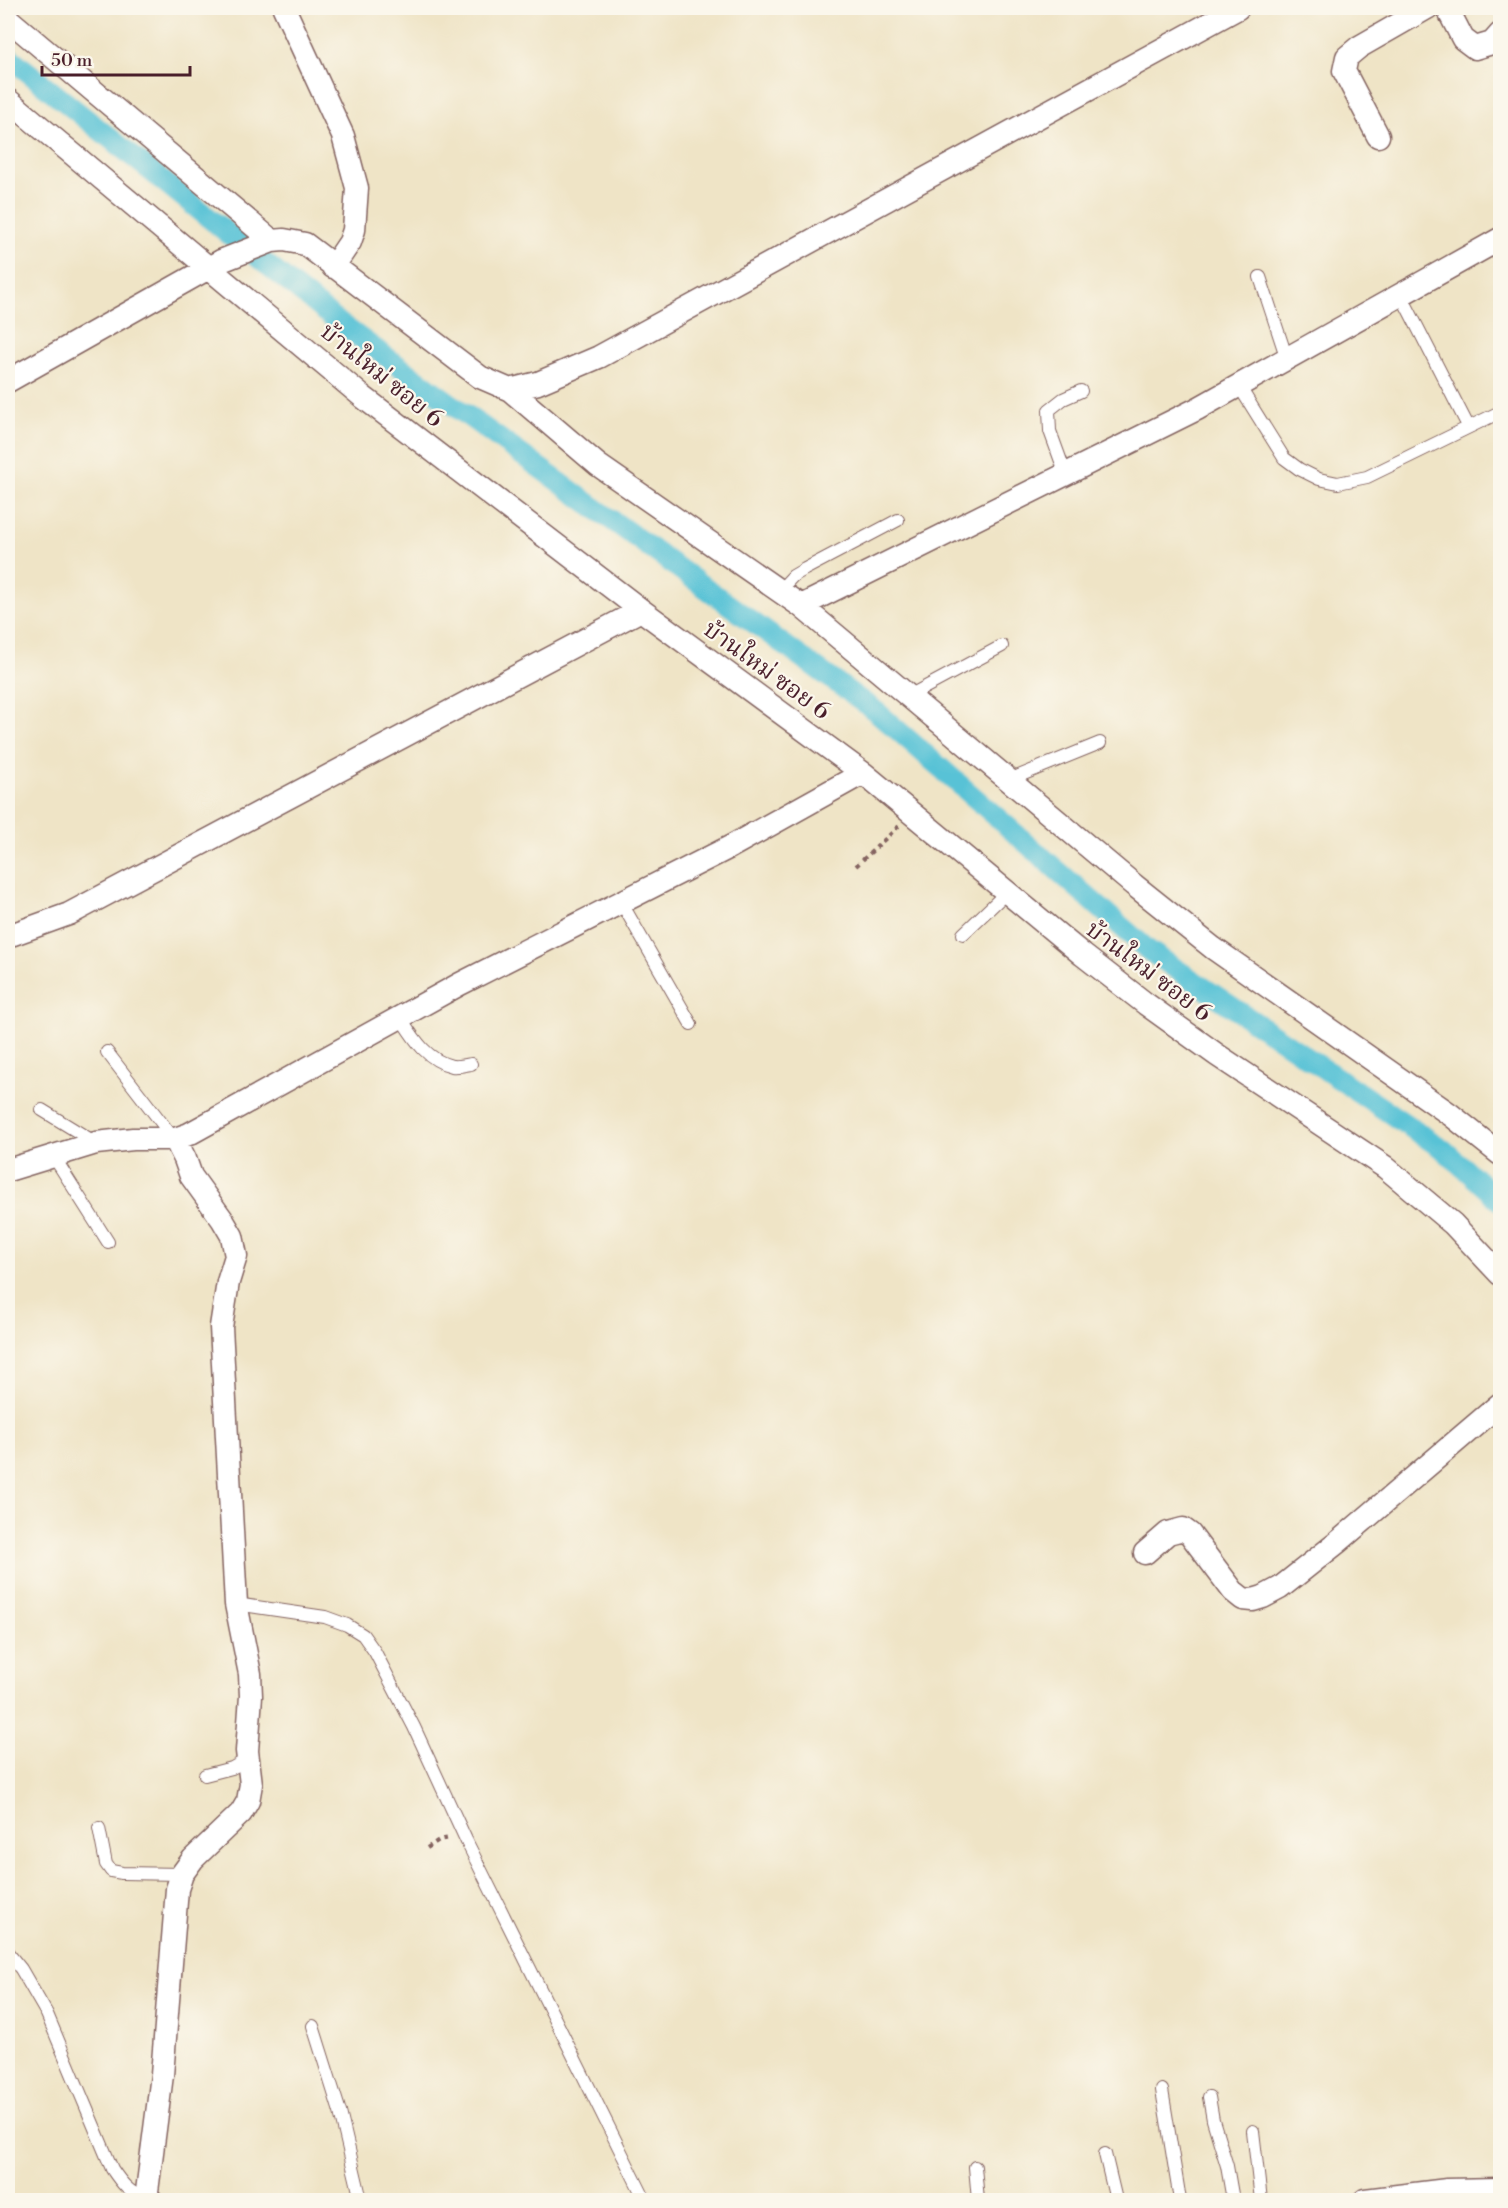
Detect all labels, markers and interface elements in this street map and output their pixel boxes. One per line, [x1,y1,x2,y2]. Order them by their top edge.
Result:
scale bar [42,39,190,77]
text: 50 m [51,49,93,72]
street label: บ้านใหม่ ซอย 6 [314,314,451,434]
street label: บ้านใหม่ ซอย 6 [697,612,838,727]
street label: บ้านใหม่ ซอย 6 [1080,912,1219,1029]

